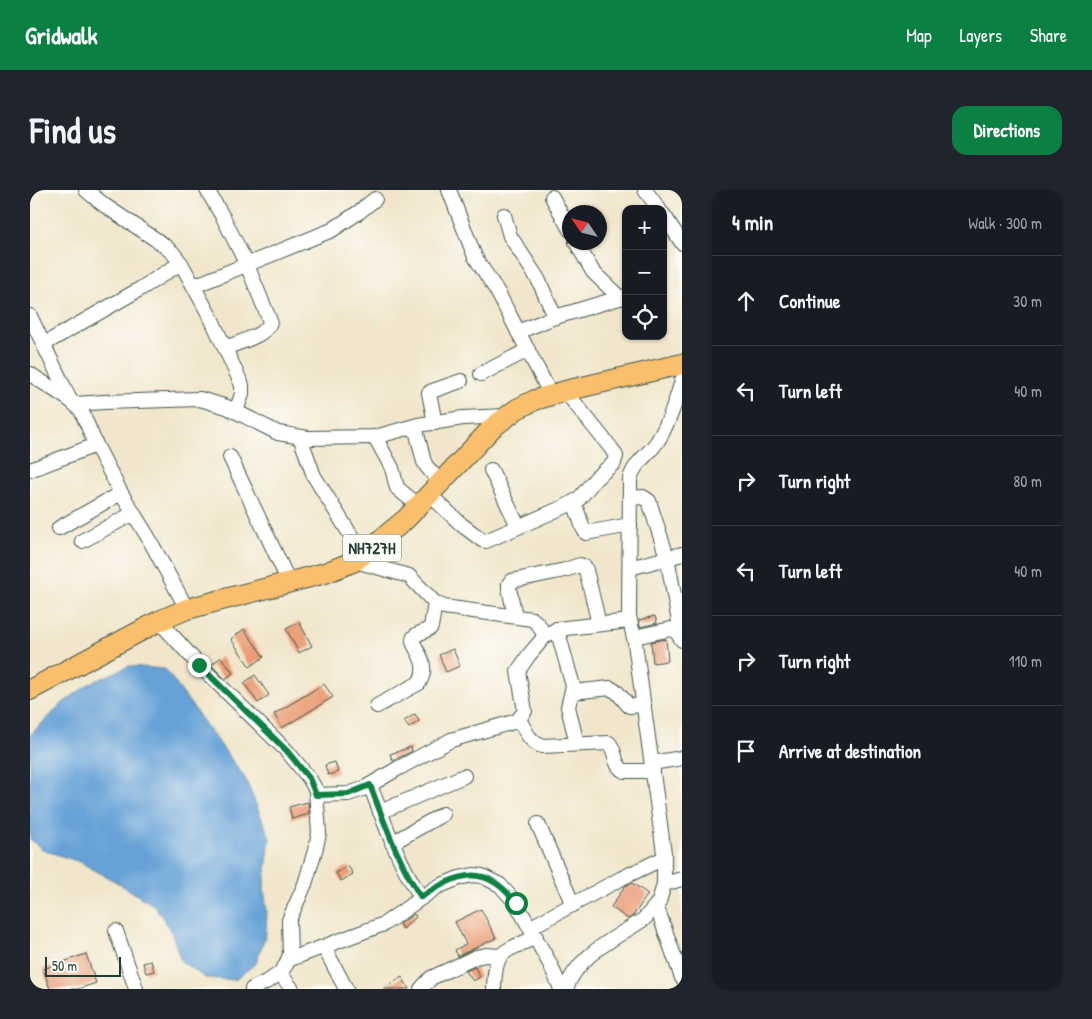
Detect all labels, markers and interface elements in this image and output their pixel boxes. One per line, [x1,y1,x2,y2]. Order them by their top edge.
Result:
text: Gridwalk [25,19,97,51]
text: Map [906,23,932,48]
text: Layers [960,23,1002,48]
text: Share [1030,23,1067,48]
button: Directions [952,106,1062,155]
text: Find us [30,107,116,154]
north arrow [562,205,607,250]
map controls [622,205,667,340]
button: + [622,205,667,250]
text: 4 min [732,208,773,237]
text: Walk · 300 m [968,212,1042,234]
button: − [622,250,667,295]
icon: ahead [732,287,760,315]
text: Continue [779,288,840,314]
text: 30 m [1013,290,1042,312]
button: locate [622,295,667,340]
icon: left [732,377,760,405]
text: Turn left [779,378,842,404]
text: 40 m [1014,380,1042,402]
icon: right [732,467,760,495]
text: Turn right [779,468,850,494]
text: 80 m [1013,470,1042,492]
road number: NH727H [343,534,401,562]
icon: left [732,557,760,585]
text: Turn left [779,558,842,584]
text: 40 m [1014,560,1042,582]
icon: right [732,647,760,675]
text: Turn right [779,648,850,674]
text: 110 m [1009,650,1042,672]
route end [188,654,211,677]
icon: arrive [732,737,760,765]
text: Arrive at destination [779,738,921,764]
route start [505,892,528,915]
scale bar [45,954,121,977]
text: 50 m [52,956,77,975]

